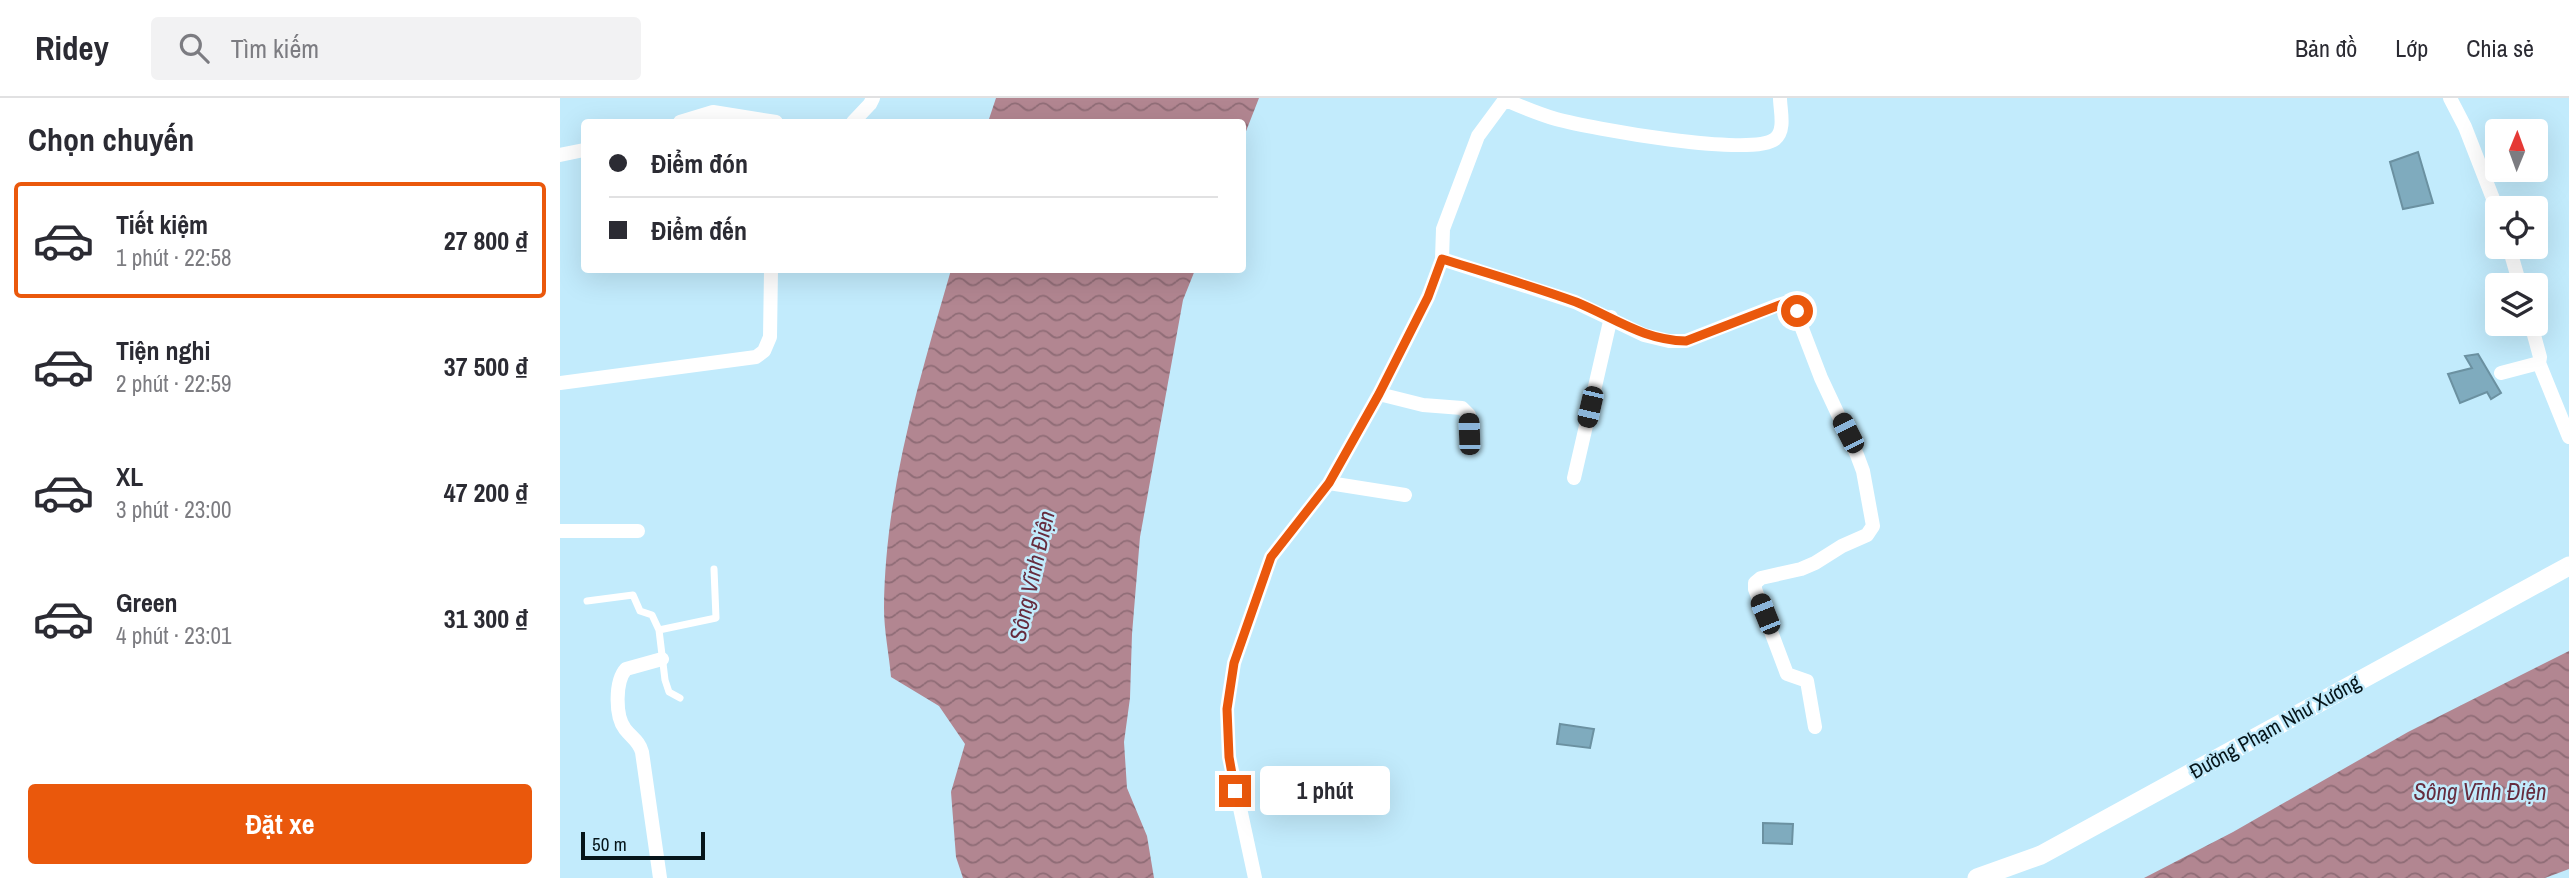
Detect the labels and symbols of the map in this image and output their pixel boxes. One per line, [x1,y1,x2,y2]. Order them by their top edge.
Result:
north arrow [2485,119,2548,182]
route start [1781,295,1813,327]
car [1576,384,1605,430]
car [1830,410,1867,456]
car [1458,413,1481,455]
water label: Sông Vĩnh Điện [1001,508,1062,644]
car [1748,591,1783,637]
street label: Đường Phạm Như Xương [2184,667,2366,786]
callout: 1 phút [1260,766,1389,816]
route end [1219,775,1251,807]
water label: Sông Vĩnh Điện [2413,776,2547,807]
scale bar [581,829,705,861]

